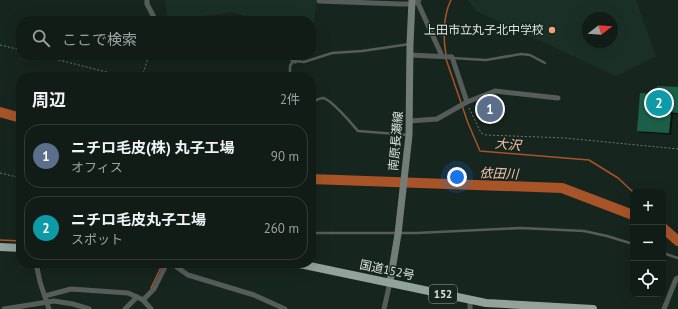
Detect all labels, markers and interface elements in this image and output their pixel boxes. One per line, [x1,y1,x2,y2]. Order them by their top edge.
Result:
north arrow [582,12,618,48]
search box [16,16,316,60]
place label: 上田市立丸子北中学校 [424,22,544,37]
marker: 上田市立丸子北中学校 [547,25,557,35]
icon: search [30,27,52,49]
text: ここで検索 [62,30,137,49]
pin: 2 [646,88,672,118]
text: 周辺 [32,89,66,111]
text: 2件 [280,91,300,108]
pin: 1 [477,94,503,124]
street label: 南原長瀬線 [385,110,406,172]
water label: 大沢 [494,135,524,154]
text: ニチロ毛皮(株) 丸子工場 [71,138,235,157]
text: 1 [42,148,50,165]
text: 90 m [271,148,299,165]
text: オフィス [71,159,123,176]
water label: 依田川 [479,164,521,183]
your location [447,167,467,187]
map controls [630,189,666,297]
button: + [630,189,666,225]
text: ニチロ毛皮丸子工場 [71,210,206,229]
text: 2 [42,220,50,237]
text: 260 m [264,220,299,237]
button: − [630,225,666,261]
text: スポット [71,231,123,248]
street label: 国道152号 [358,256,416,283]
button: locate [630,261,666,297]
road number: 152 [429,285,457,303]

